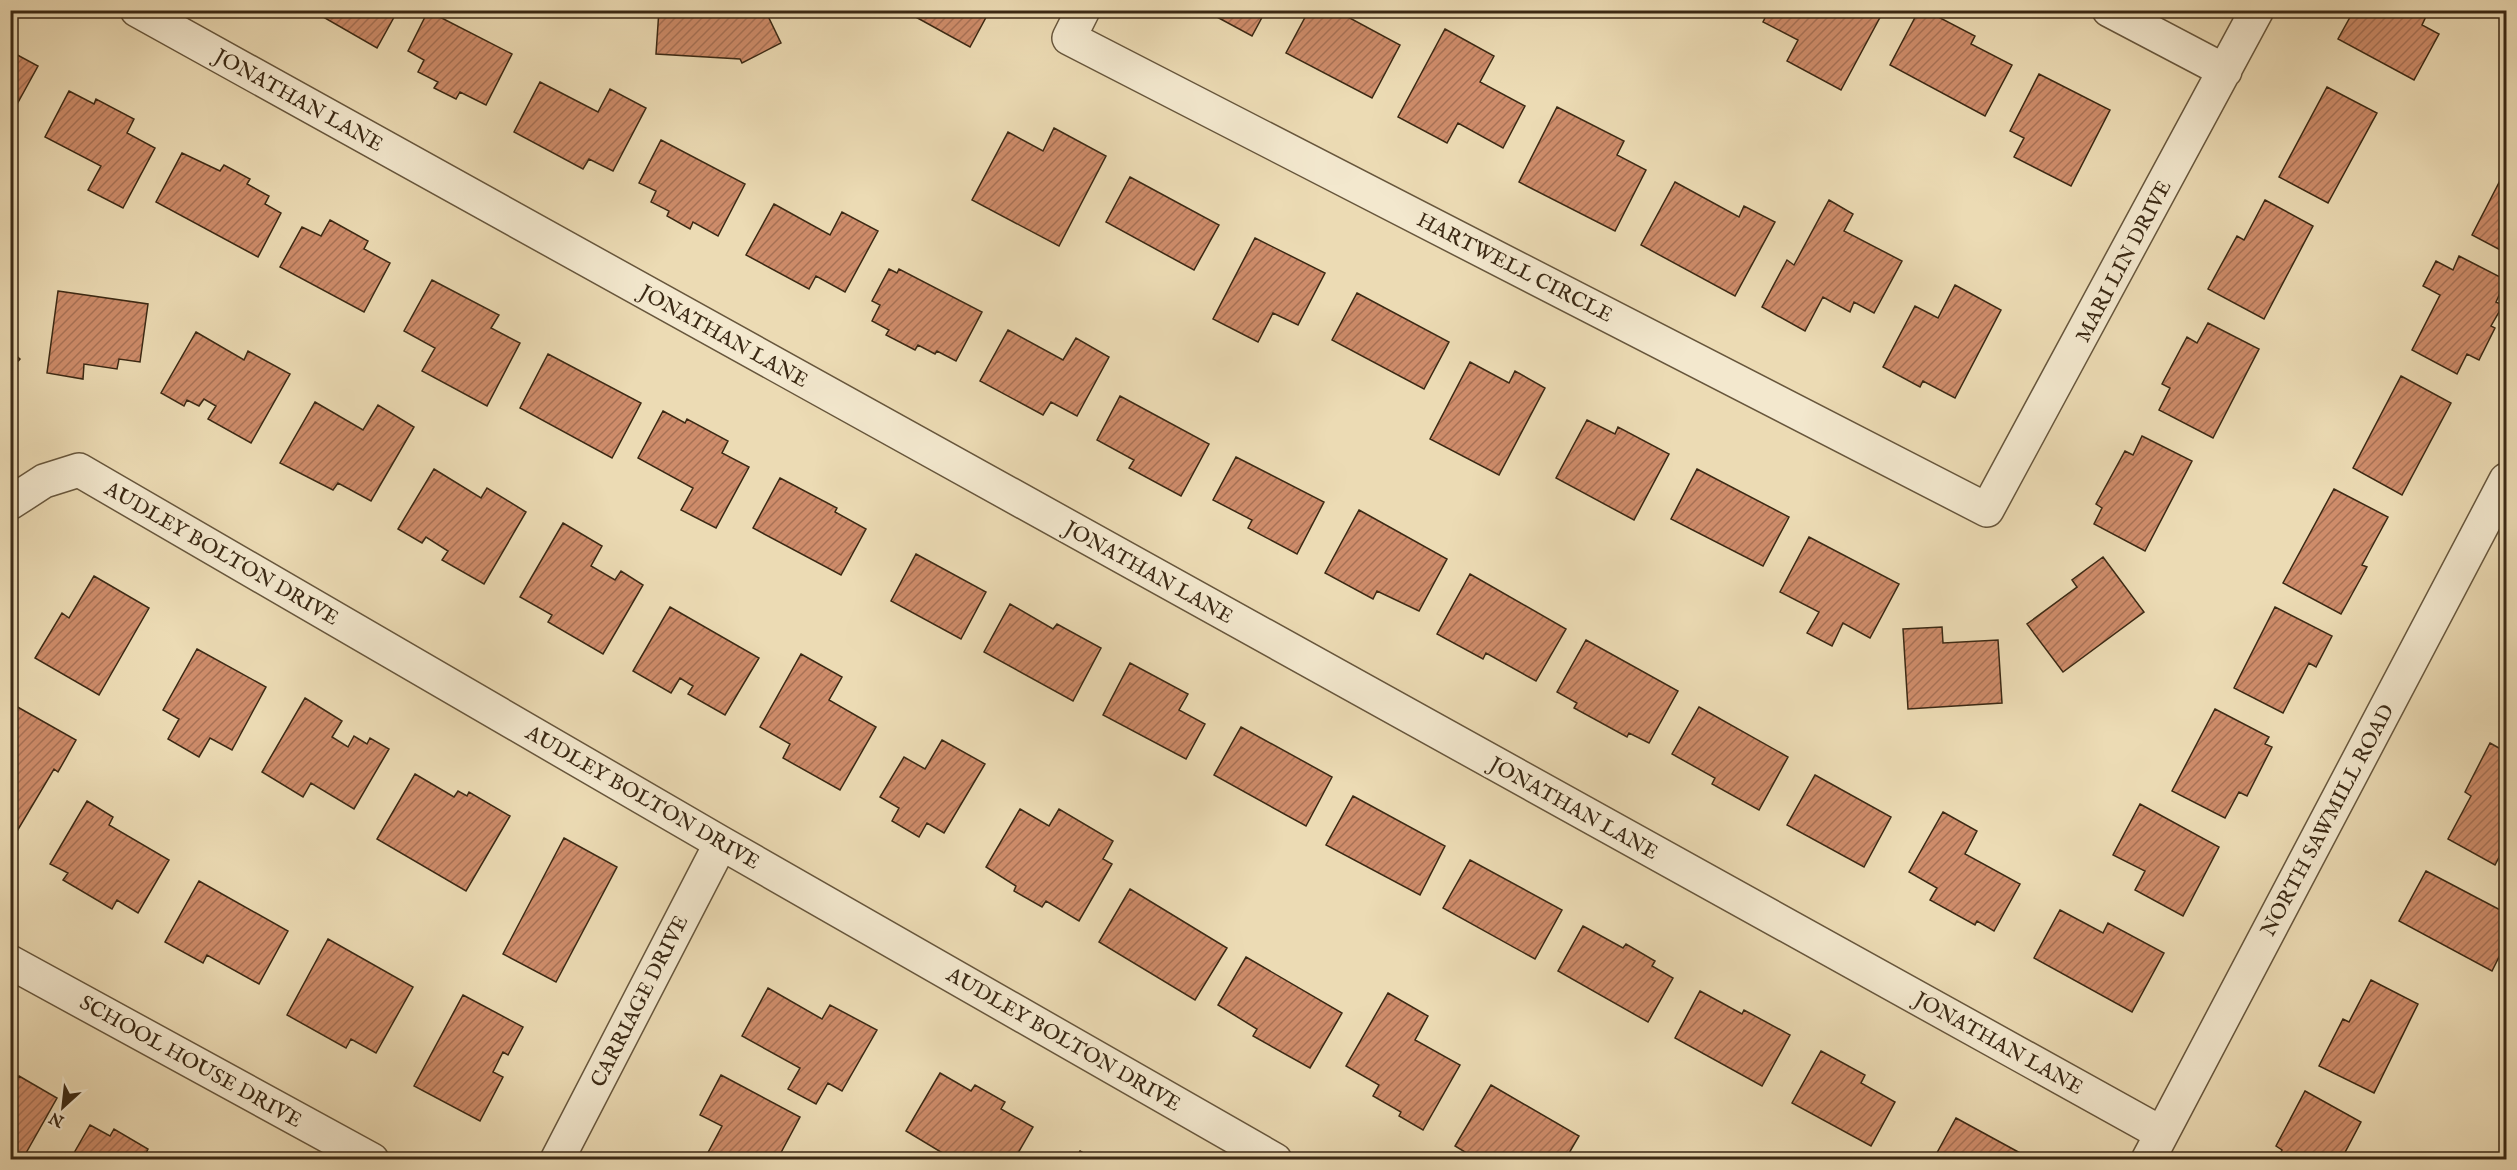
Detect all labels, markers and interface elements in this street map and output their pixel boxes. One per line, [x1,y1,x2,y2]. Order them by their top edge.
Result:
street label: JONATHAN LANE [207,43,387,159]
street label: MARI LIN DRIVE [2070,176,2178,347]
street label: HARTWELL CIRCLE [1412,207,1617,330]
street label: JONATHAN LANE [632,279,812,395]
street label: AUDLEY BOLTON DRIVE [98,476,343,632]
street label: JONATHAN LANE [1057,515,1237,631]
street label: NORTH SAWMILL ROAD [2256,700,2401,942]
street label: AUDLEY BOLTON DRIVE [519,720,764,876]
street label: JONATHAN LANE [1482,751,1662,867]
street label: CARRIAGE DRIVE [585,911,695,1092]
street label: AUDLEY BOLTON DRIVE [940,962,1185,1118]
street label: JONATHAN LANE [1907,986,2087,1102]
street label: SCHOOL HOUSE DRIVE [74,990,306,1135]
north arrow [33,1077,93,1137]
text: N [46,1106,69,1131]

